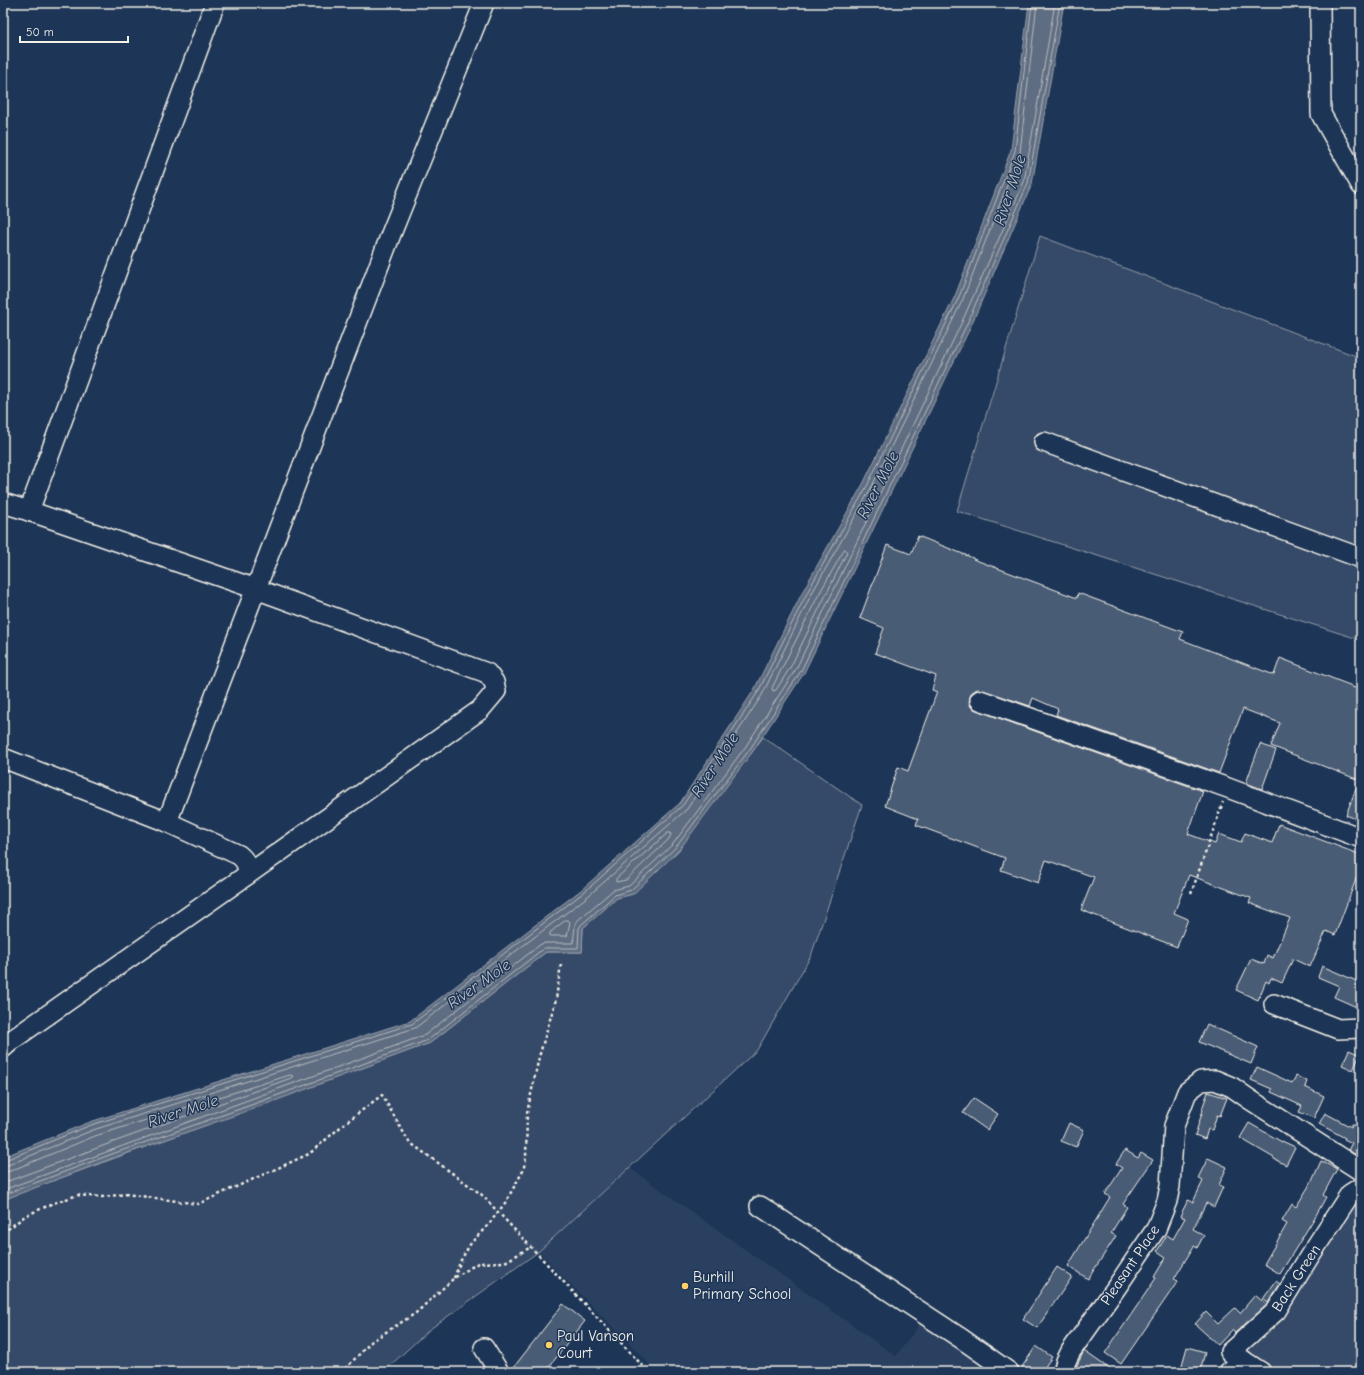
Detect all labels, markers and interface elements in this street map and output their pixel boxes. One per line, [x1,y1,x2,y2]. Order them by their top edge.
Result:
scale bar [20,18,128,44]
text: 50 m [26,25,54,39]
water label: River Mole [990,152,1030,228]
water label: River Mole [853,448,903,522]
water label: River Mole [688,729,742,801]
water label: River Mole [444,956,514,1012]
water label: River Mole [145,1091,221,1131]
street label: Pleasant Place [1097,1221,1164,1308]
street label: Back Green [1268,1241,1324,1315]
place label: Burhill Primary School [693,1268,791,1303]
marker: Burhill Primary School [680,1281,690,1291]
place label: Paul Vanson Court [557,1327,634,1362]
marker: Paul Vanson Court [544,1340,554,1350]

